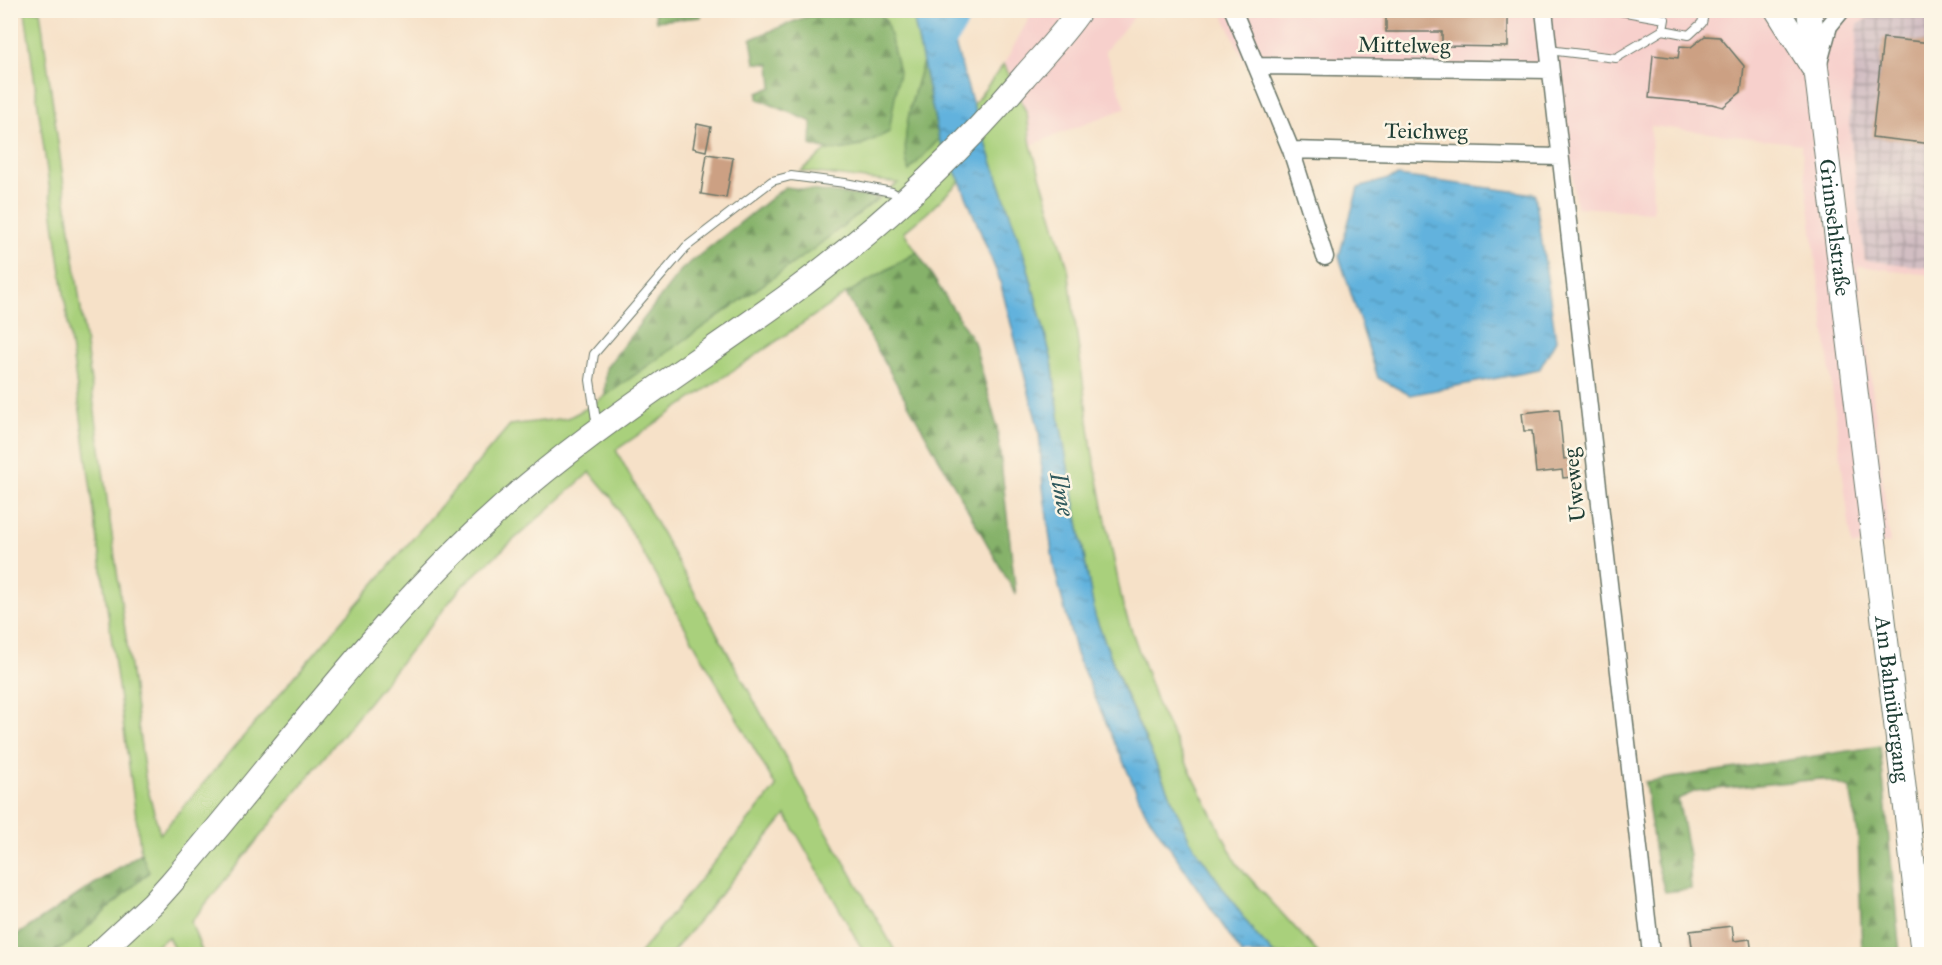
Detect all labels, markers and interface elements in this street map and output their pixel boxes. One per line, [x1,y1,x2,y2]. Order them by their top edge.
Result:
street label: Mittelweg [1357,31,1451,59]
street label: Teichweg [1384,117,1469,145]
street label: Grimsehlstraße [1814,157,1857,298]
street label: Uweweg [1557,446,1591,523]
water label: Ilme [1043,469,1081,520]
street label: Am Bahnübergang [1869,613,1917,784]

